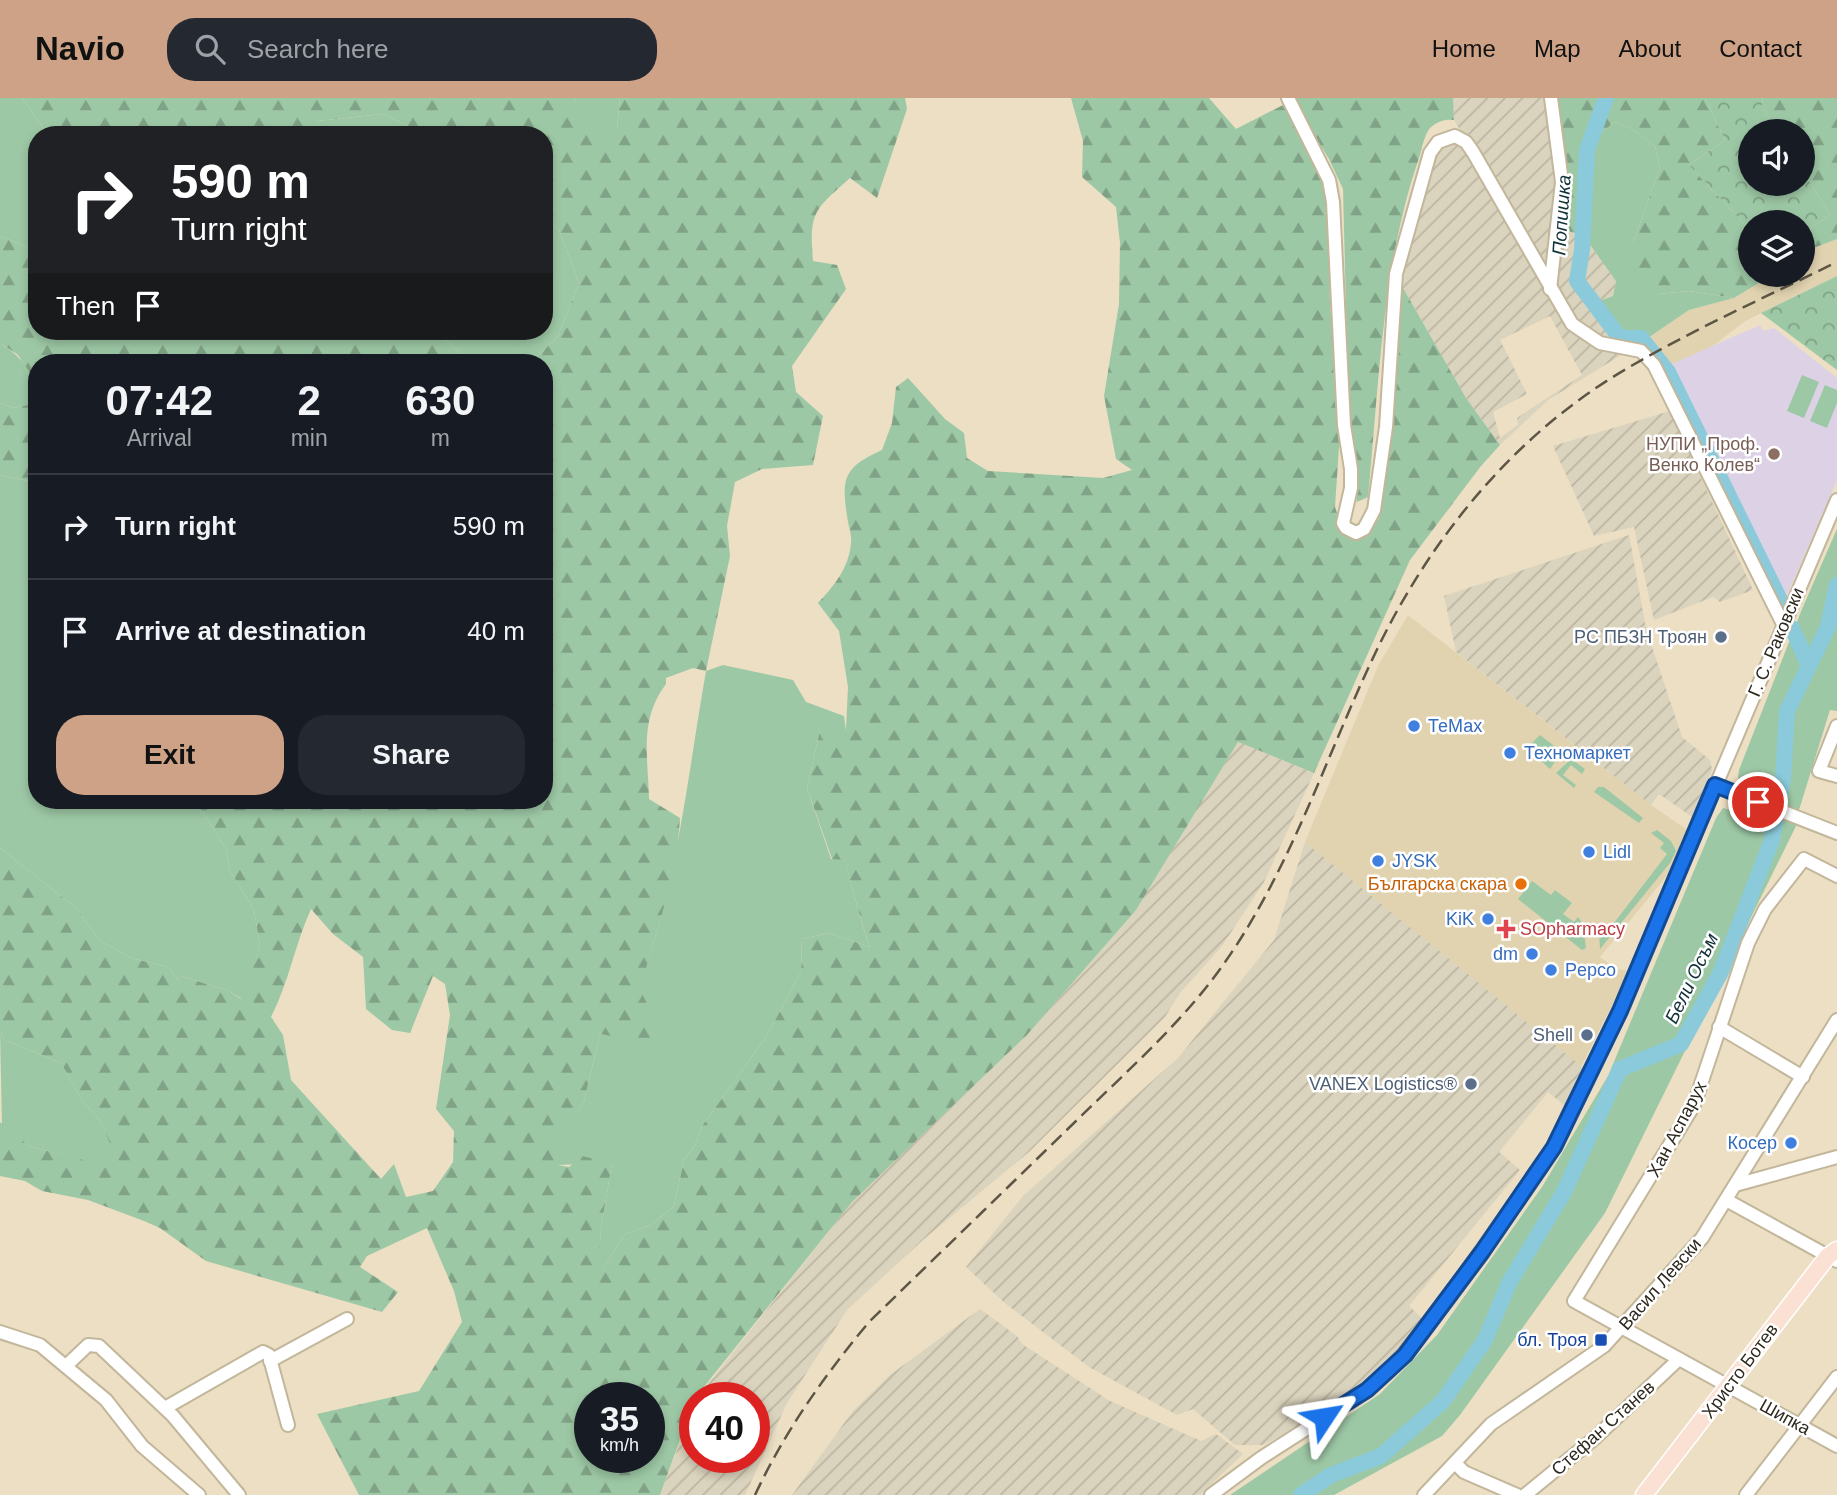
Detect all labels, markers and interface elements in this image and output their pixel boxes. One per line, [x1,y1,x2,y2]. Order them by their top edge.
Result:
search box [167,18,657,81]
text: Navio [35,30,125,67]
icon: search [191,30,229,68]
text: Search here [247,34,389,64]
text: Home [1432,35,1496,62]
text: Map [1534,35,1581,62]
text: About [1619,35,1681,62]
text: Contact [1719,35,1802,62]
map controls [1738,119,1815,287]
button: sound [1738,119,1815,196]
icon: right [56,154,147,245]
text: 590 m [171,154,310,208]
water label: Попишка [1548,174,1575,256]
button: layers [1738,210,1815,287]
text: Turn right [171,211,307,247]
icon: arrive [129,287,167,325]
text: Then [56,291,115,321]
text: 07:42 [106,377,213,424]
text: 2 [297,377,321,424]
text: 630 [405,377,475,424]
text: Arrival [127,425,192,451]
text: min [291,425,328,451]
text: m [431,425,450,451]
place label: НУПИ „Проф. Венко Колев“ [1646,434,1760,475]
marker: НУПИ „Проф. Венко Колев“ [1766,446,1782,462]
icon: right [56,508,94,546]
text: Turn right [115,511,236,541]
text: 590 m [453,511,525,541]
street label: Г. С. Раковски [1744,585,1808,699]
icon: arrive [56,613,94,651]
text: Arrive at destination [115,616,366,646]
text: 40 m [467,616,525,646]
place label: РС ПБЗН Троян [1574,627,1707,647]
marker: РС ПБЗН Троян [1713,629,1729,645]
button: Exit [56,715,284,795]
button: Share [298,715,525,795]
place label: ТеМах [1428,716,1482,736]
marker: ТеМах [1406,718,1422,734]
place label: Техномаркет [1524,743,1631,763]
marker: Техномаркет [1502,745,1518,761]
pin [1728,772,1788,832]
icon: arrive [1739,783,1777,821]
place label: Lidl [1603,842,1631,862]
marker: Lidl [1581,844,1597,860]
place label: JYSK [1392,851,1437,871]
marker: JYSK [1370,853,1386,869]
place label: Българска скара [1368,874,1508,894]
marker: Българска скара [1513,876,1529,892]
place label: KiK [1446,909,1474,929]
marker: KiK [1480,911,1496,927]
place label: SOpharmacy [1520,919,1625,939]
marker: SOpharmacy [1498,921,1514,937]
water label: Бели Осъм [1661,930,1722,1027]
place label: dm [1493,944,1518,964]
marker: dm [1524,946,1540,962]
place label: Pepco [1565,960,1616,980]
marker: Pepco [1543,962,1559,978]
place label: Shell [1533,1025,1573,1045]
marker: Shell [1579,1027,1595,1043]
place label: VANEX Logistics® [1309,1074,1457,1094]
marker: VANEX Logistics® [1463,1076,1479,1092]
street label: Хан Аспарух [1643,1078,1711,1180]
place label: Косер [1727,1133,1777,1153]
marker: Косер [1783,1135,1799,1151]
street label: Васил Левски [1615,1234,1705,1334]
street label: Христо Ботев [1698,1320,1782,1422]
place label: бл. Троя [1517,1330,1587,1350]
marker: бл. Троя [1593,1332,1609,1348]
street label: Стефан Станев [1547,1377,1659,1479]
position arrow [1287,1380,1361,1454]
speed limit sign: 40 [679,1382,770,1473]
street label: Шипка [1756,1395,1815,1439]
text: 35 [600,1399,639,1438]
text: km/h [600,1435,639,1455]

